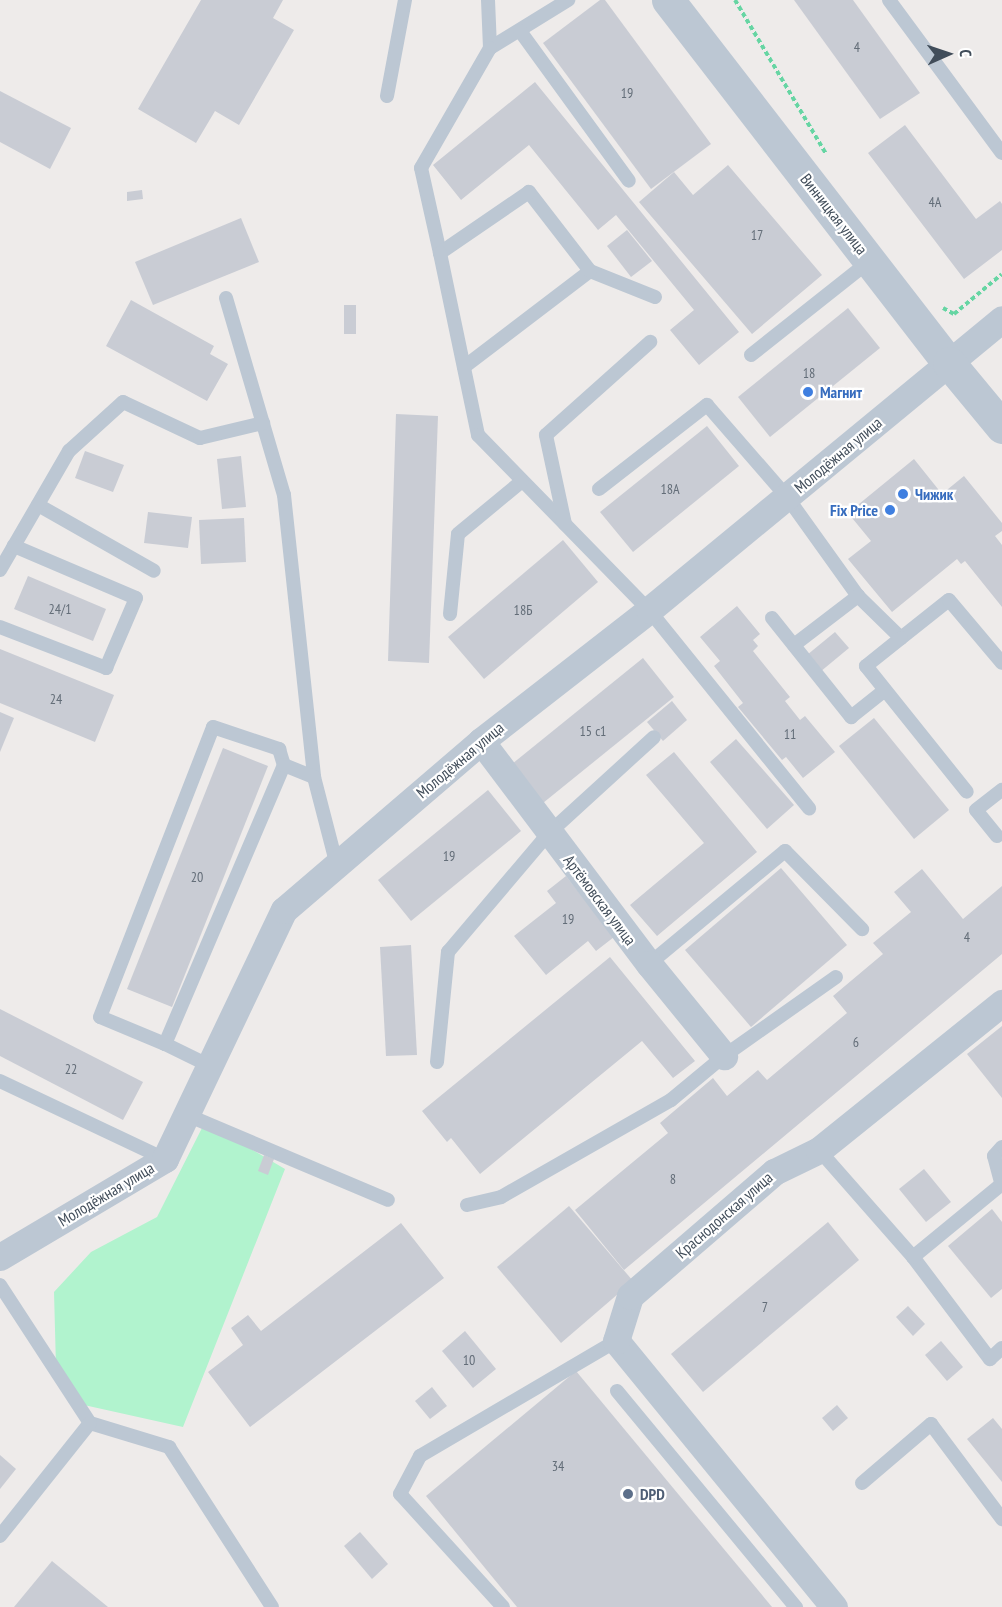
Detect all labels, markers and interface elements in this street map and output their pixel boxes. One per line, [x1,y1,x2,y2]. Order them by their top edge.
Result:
north arrow [918,24,978,84]
house number: 4 [854,39,860,55]
text: С [956,49,976,57]
house number: 19 [621,85,633,101]
street label: Винницкая улица [796,170,872,258]
house number: 4А [929,194,941,210]
house number: 17 [751,227,763,243]
house number: 18 [803,365,815,381]
place label: Магнит [820,382,862,402]
marker: Магнит [801,385,815,399]
street label: Молодёжная улица [790,413,886,497]
house number: 18А [660,481,680,497]
place label: Чижик [915,484,953,504]
marker: Чижик [896,487,910,501]
place label: Fix Price [830,500,878,520]
marker: Fix Price [883,503,897,517]
house number: 24/1 [48,601,72,617]
house number: 18Б [514,602,532,618]
house number: 24 [50,691,62,707]
street label: Молодёжная улица [412,718,508,802]
house number: 15 с1 [580,723,606,739]
house number: 11 [784,726,796,742]
house number: 19 [443,848,455,864]
street label: Артёмовская улица [560,851,640,949]
house number: 20 [191,869,203,885]
house number: 19 [562,911,574,927]
house number: 4 [964,929,970,945]
house number: 6 [853,1034,859,1050]
house number: 22 [65,1061,77,1077]
street label: Молодёжная улица [55,1158,157,1230]
street label: Краснодонская улица [672,1168,776,1262]
house number: 8 [670,1171,676,1187]
house number: 7 [762,1299,768,1315]
house number: 10 [463,1352,475,1368]
house number: 34 [552,1458,564,1474]
place label: DPD [640,1484,665,1504]
marker: DPD [621,1487,635,1501]

